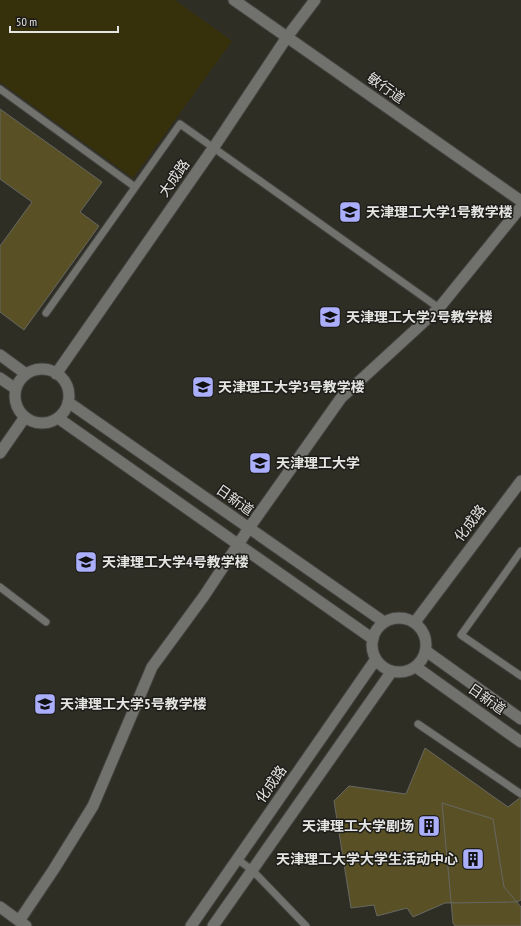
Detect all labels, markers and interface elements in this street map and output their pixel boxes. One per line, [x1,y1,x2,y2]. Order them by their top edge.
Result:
scale bar [10,8,118,34]
text: 50 m [16,14,37,29]
street label: 敏行道 [364,69,408,107]
street label: 大成路 [155,156,193,200]
school or university icon: 天津理工大学1号教学楼 [337,199,363,225]
place label: 天津理工大学1号教学楼 [366,203,513,221]
school or university icon: 天津理工大学2号教学楼 [317,304,343,330]
place label: 天津理工大学2号教学楼 [346,308,493,326]
school or university icon: 天津理工大学3号教学楼 [190,374,216,400]
place label: 天津理工大学3号教学楼 [218,378,365,396]
school or university icon: 天津理工大学 [247,450,273,476]
place label: 天津理工大学 [276,454,360,472]
street label: 日新道 [213,481,257,519]
street label: 化成路 [450,501,490,545]
school or university icon: 天津理工大学4号教学楼 [73,549,99,575]
place label: 天津理工大学4号教学楼 [102,553,249,571]
street label: 日新道 [465,680,509,718]
school or university icon: 天津理工大学5号教学楼 [32,691,58,717]
place label: 天津理工大学5号教学楼 [60,695,207,713]
street label: 化成路 [252,762,290,806]
building icon: 天津理工大学剧场 [416,813,442,839]
place label: 天津理工大学剧场 [302,817,414,835]
building icon: 天津理工大学大学生活动中心 [460,846,486,872]
place label: 天津理工大学大学生活动中心 [276,850,458,868]

